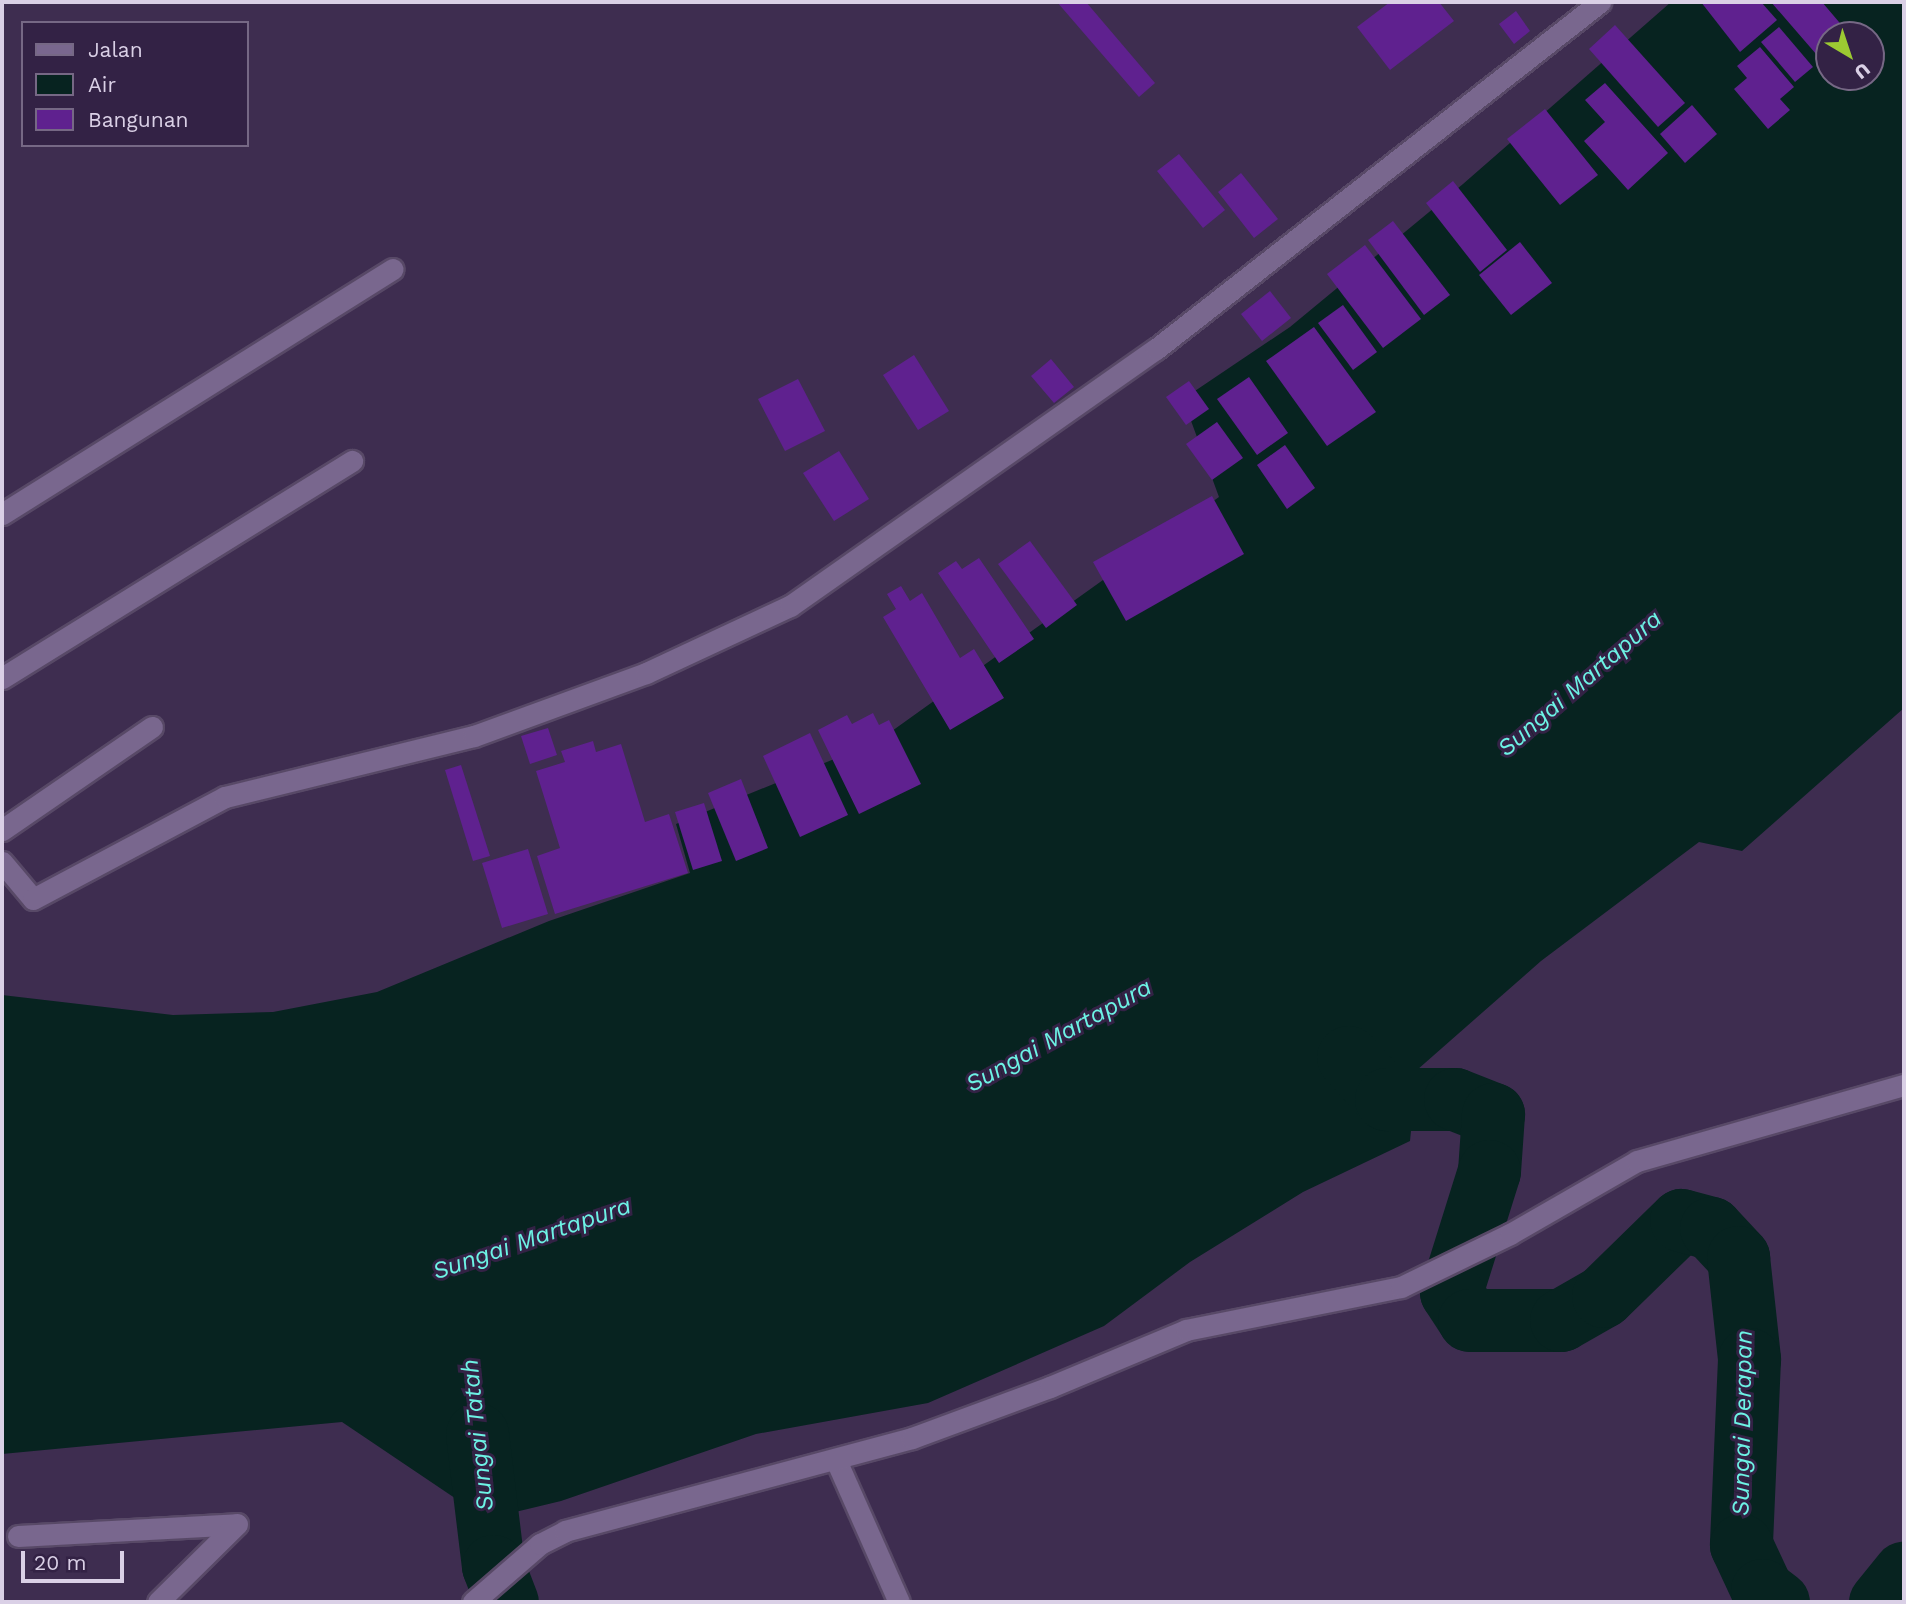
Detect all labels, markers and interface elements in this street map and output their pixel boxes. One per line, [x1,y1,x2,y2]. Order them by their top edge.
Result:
legend [21,21,248,147]
north arrow [1815,21,1885,91]
text: Jalan [88,37,143,62]
text: U [1850,58,1875,84]
text: Air [88,72,116,97]
text: Bangunan [88,107,189,132]
water label: Sungai Martapura [1492,605,1668,763]
water label: Sungai Martapura [961,973,1157,1099]
water label: Sungai Martapura [429,1192,635,1286]
water label: Sungai Derapan [1727,1330,1759,1516]
water label: Sungai Tatah [456,1357,500,1513]
scale bar [24,1538,128,1582]
text: 20 m [34,1550,86,1575]

